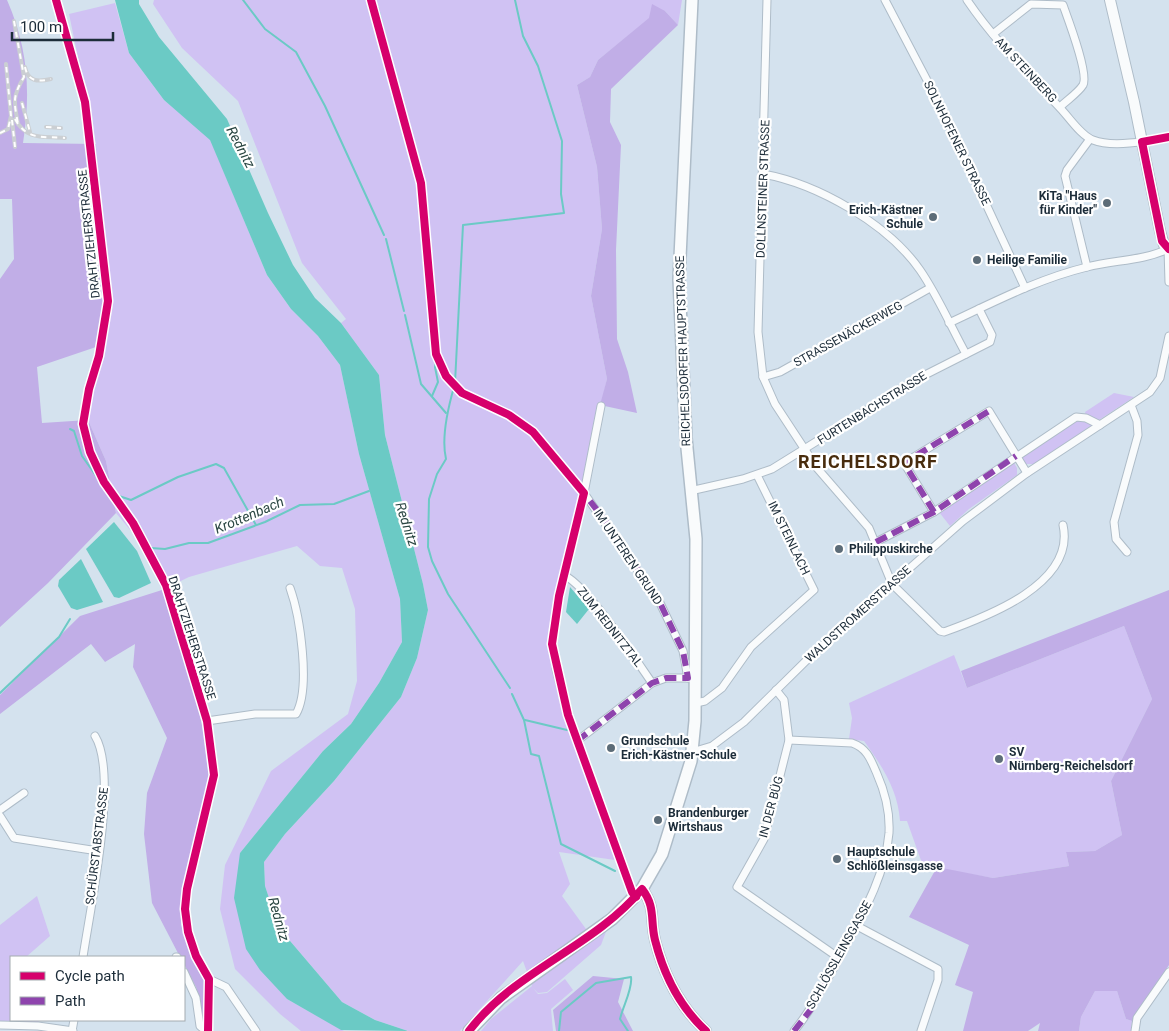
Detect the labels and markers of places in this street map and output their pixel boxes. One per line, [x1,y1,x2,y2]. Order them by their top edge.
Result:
place label: KiTa "Haus für Kinder" [1039,189,1097,217]
marker: KiTa "Haus für Kinder" [1101,197,1113,209]
place label: Erich-Kästner Schule [849,203,924,231]
marker: Erich-Kästner Schule [927,211,939,223]
place label: Heilige Familie [987,253,1068,267]
marker: Heilige Familie [971,254,983,266]
place label: Philippuskirche [849,542,933,556]
marker: Philippuskirche [833,543,845,555]
place label: Grundschule Erich-Kästner-Schule [621,734,737,762]
marker: Grundschule Erich-Kästner-Schule [605,742,617,754]
place label: SV Nürnberg-Reichelsdorf [1009,745,1134,773]
marker: SV Nürnberg-Reichelsdorf [993,753,1005,765]
place label: Brandenburger Wirtshaus [668,806,749,834]
marker: Brandenburger Wirtshaus [652,814,664,826]
place label: Hauptschule Schlößleinsgasse [847,845,943,873]
marker: Hauptschule Schlößleinsgasse [831,853,843,865]

